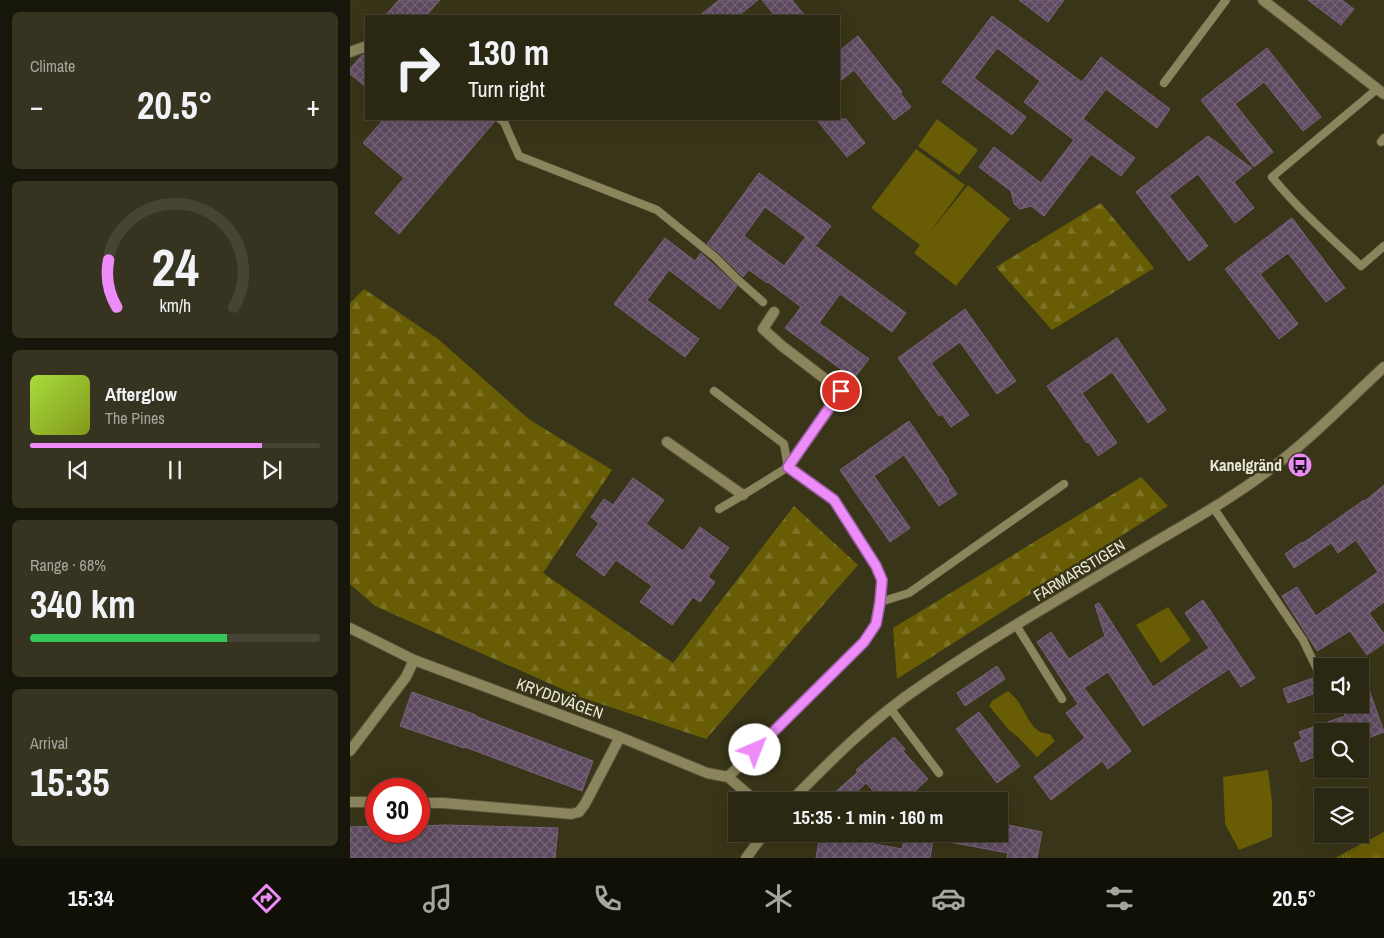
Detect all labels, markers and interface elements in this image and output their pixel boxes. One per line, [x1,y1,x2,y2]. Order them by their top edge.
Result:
text: 130 m [468,29,549,76]
icon: right [385,35,450,100]
text: Climate [30,55,75,77]
text: Turn right [468,74,545,104]
text: 20.5° [137,80,213,131]
text: − [30,87,43,125]
text: + [307,87,320,125]
text: 24 [151,232,199,302]
text: km/h [159,294,191,318]
pin [820,370,862,412]
icon: arrive [827,377,855,405]
text: Afterglow [105,381,177,407]
text: The Pines [105,407,165,429]
bus stop icon: Kanelgränd [1287,452,1313,478]
place label: Kanelgränd [1210,454,1282,476]
icon: previous [64,456,92,484]
icon: pause [161,456,189,484]
icon: next [258,456,286,484]
street label: FARMARSTIGEN [1029,534,1129,606]
text: Range · 68% [30,554,106,576]
text: 340 km [30,579,136,630]
map controls [1314,658,1369,843]
button: sound [1314,658,1369,713]
street label: KRYDDVÄGEN [514,672,606,724]
position arrow [728,723,780,775]
button: search [1314,723,1369,778]
text: Arrival [30,732,68,754]
text: 15:35 [30,757,110,808]
speed limit sign: 30 [365,778,430,843]
button: layers [1314,788,1369,843]
text: 15:35 · 1 min · 160 m [793,804,943,830]
icon: directions [249,881,284,916]
icon: music [420,881,455,916]
icon: phone [590,881,625,916]
icon: climate [761,881,796,916]
icon: car [931,881,966,916]
icon: filters [1102,881,1137,916]
text: 15:34 [68,883,114,913]
text: 20.5° [1272,883,1316,913]

